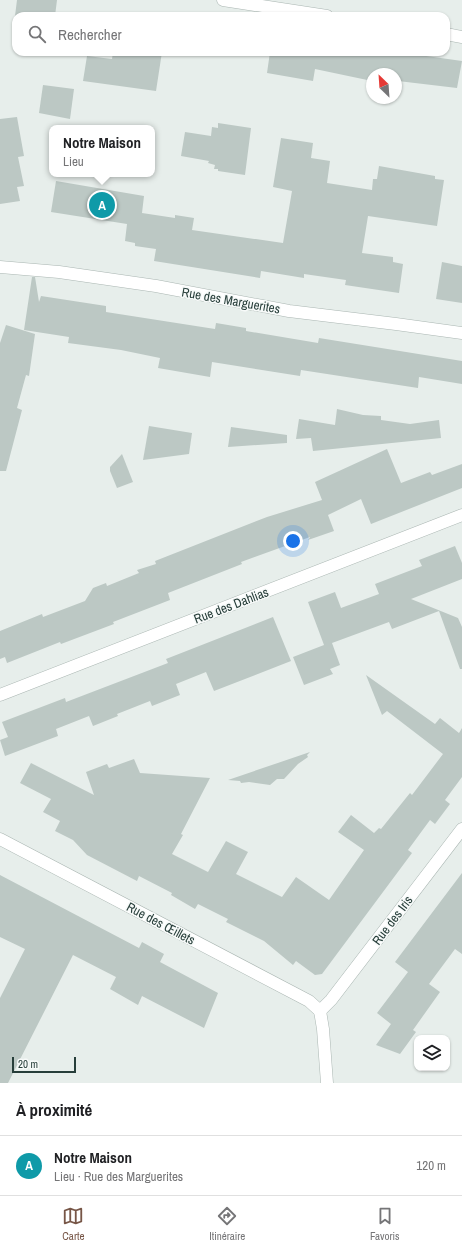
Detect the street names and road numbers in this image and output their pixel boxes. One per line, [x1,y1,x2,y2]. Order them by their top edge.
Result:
street label: Rue des Marguerites [180,283,281,318]
street label: Rue des Dahlias [191,583,271,628]
street label: Rue des Iris [368,892,416,948]
street label: Rue des Œillets [124,898,198,949]

